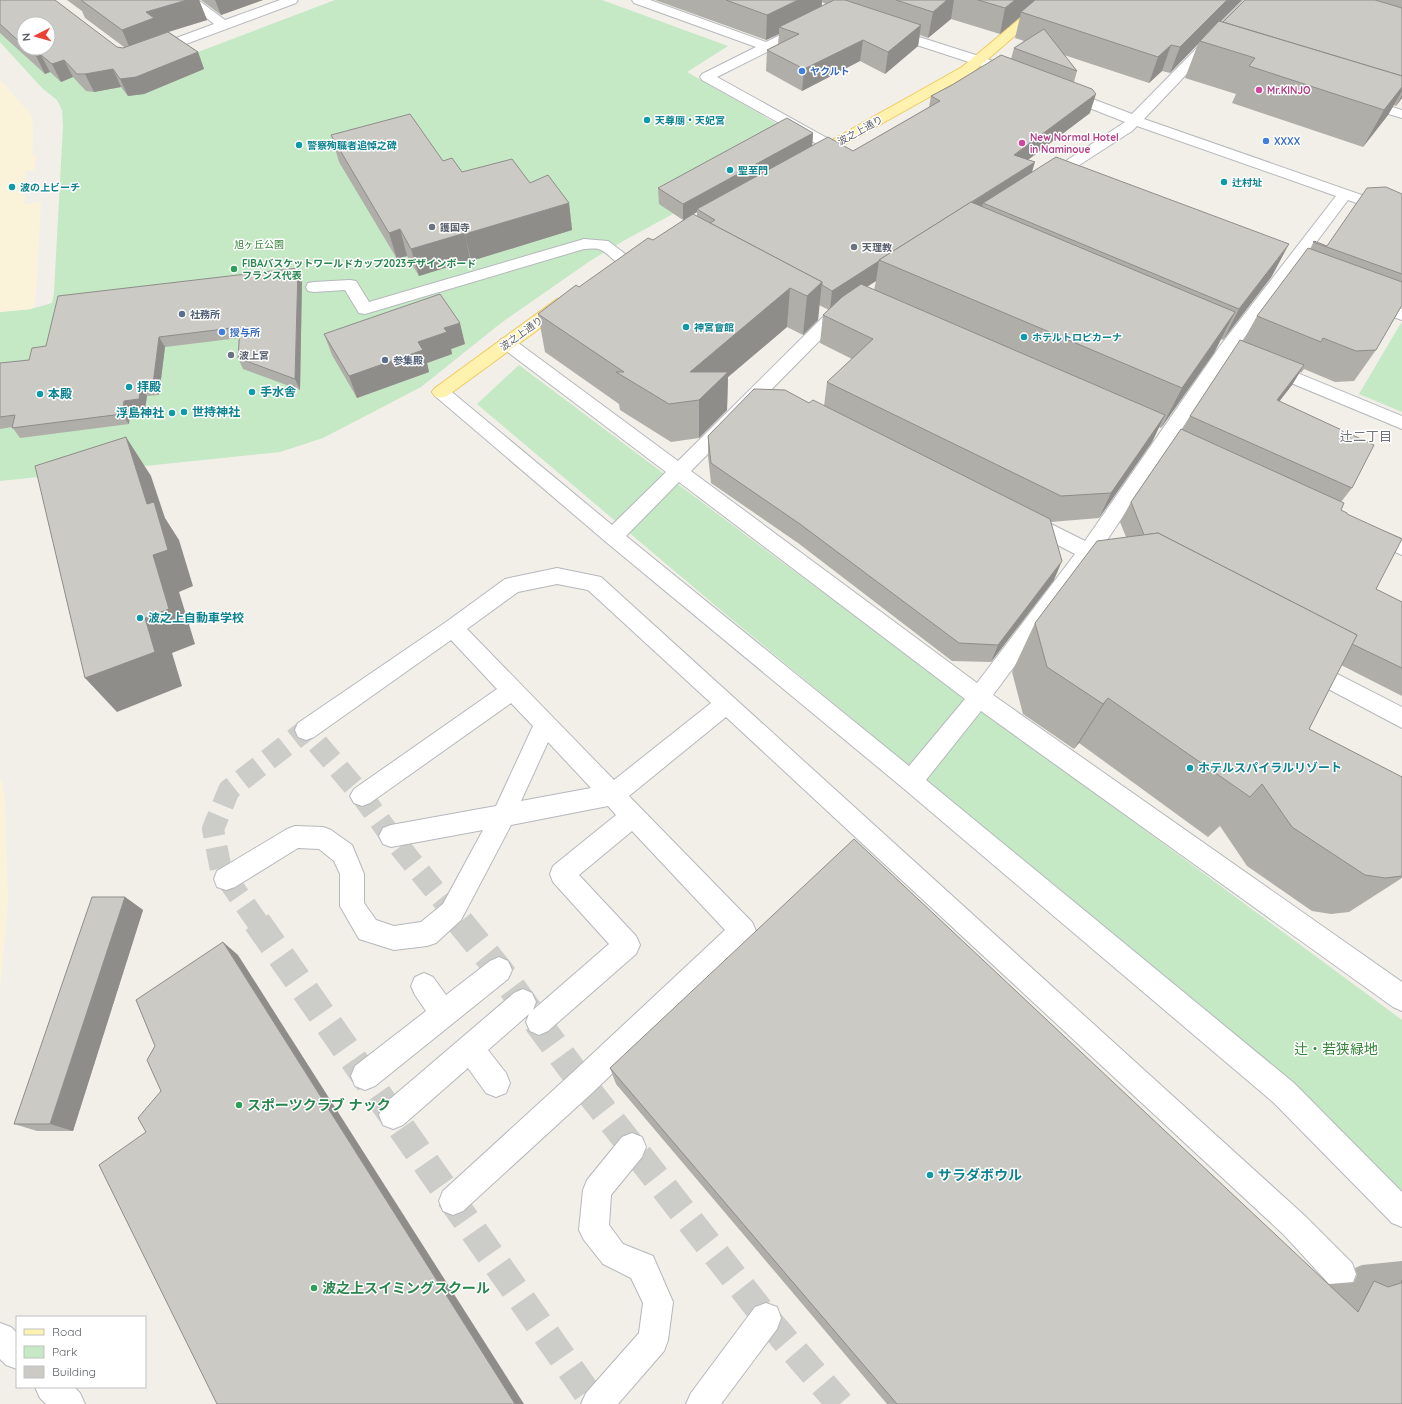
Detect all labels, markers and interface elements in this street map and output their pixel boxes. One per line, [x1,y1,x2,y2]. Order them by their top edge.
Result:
north arrow [16,16,56,56]
text: N [19,32,33,42]
place label: ヤクルト [810,65,850,78]
marker: ヤクルト [797,66,807,76]
place label: Mr.KINJO [1267,84,1311,97]
marker: Mr.KINJO [1254,85,1264,95]
street label: 波之上通り [835,113,885,148]
place label: 天尊廟・天妃宮 [655,114,725,127]
marker: 天尊廟・天妃宮 [642,115,652,125]
place label: New Normal Hotel in Naminoue [1030,131,1119,156]
place label: XXXX [1274,135,1301,148]
marker: XXXX [1261,136,1271,146]
marker: New Normal Hotel in Naminoue [1017,138,1027,148]
place label: 警察殉職者追悼之碑 [307,139,397,152]
marker: 警察殉職者追悼之碑 [294,140,304,150]
place label: 聖至門 [738,164,768,177]
marker: 聖至門 [725,165,735,175]
place label: 辻村址 [1232,176,1262,189]
marker: 辻村址 [1219,177,1229,187]
place label: 波の上ビーチ [20,181,80,194]
marker: 波の上ビーチ [7,182,17,192]
place label: 護国寺 [440,221,470,234]
marker: 護国寺 [427,222,437,232]
park label: 旭ヶ丘公園 [234,238,284,251]
place label: 天理教 [862,241,892,254]
marker: 天理教 [849,242,859,252]
place label: FIBAバスケットワールドカップ2023デザインボード フランス代表 [242,257,476,282]
marker: FIBAバスケットワールドカップ2023デザインボード フランス代表 [229,264,239,274]
place label: 社務所 [190,308,220,321]
marker: 社務所 [177,309,187,319]
street label: 波之上通り [497,313,545,353]
place label: 神宮會館 [694,321,734,334]
marker: 神宮會館 [681,322,691,332]
place label: 授与所 [229,326,260,339]
marker: 授与所 [217,327,227,337]
place label: ホテルトロピカーナ [1032,331,1122,344]
marker: ホテルトロピカーナ [1019,332,1029,342]
place label: 波上宮 [239,349,269,362]
marker: 波上宮 [226,350,236,360]
place label: 参集殿 [393,354,423,367]
marker: 参集殿 [380,355,390,365]
place label: 拝殿 [137,379,161,394]
marker: 拝殿 [124,382,134,392]
place label: 手水舎 [260,384,296,399]
place label: 本殿 [48,386,72,401]
marker: 手水舎 [247,387,257,397]
marker: 本殿 [35,389,45,399]
place label: 世持神社 [192,404,240,419]
place label: 浮島神社 [116,405,164,420]
marker: 世持神社 [179,407,189,417]
marker: 浮島神社 [167,408,177,418]
district label: 辻二丁目 [1340,428,1392,444]
place label: 波之上自動車学校 [148,610,244,625]
marker: 波之上自動車学校 [135,613,145,623]
place label: ホテルスパイラルリゾート [1198,760,1342,775]
marker: ホテルスパイラルリゾート [1185,763,1195,773]
park label: 辻・若狭緑地 [1294,1040,1378,1058]
place label: スポーツクラブ ナック [247,1096,391,1114]
marker: スポーツクラブ ナック [234,1100,244,1110]
place label: サラダボウル [938,1166,1022,1184]
marker: サラダボウル [925,1170,935,1180]
place label: 波之上スイミングスクール [322,1279,490,1297]
marker: 波之上スイミングスクール [309,1283,319,1293]
legend [16,1316,146,1388]
text: Road [52,1324,82,1339]
text: Park [52,1344,77,1359]
text: Building [52,1364,96,1379]

